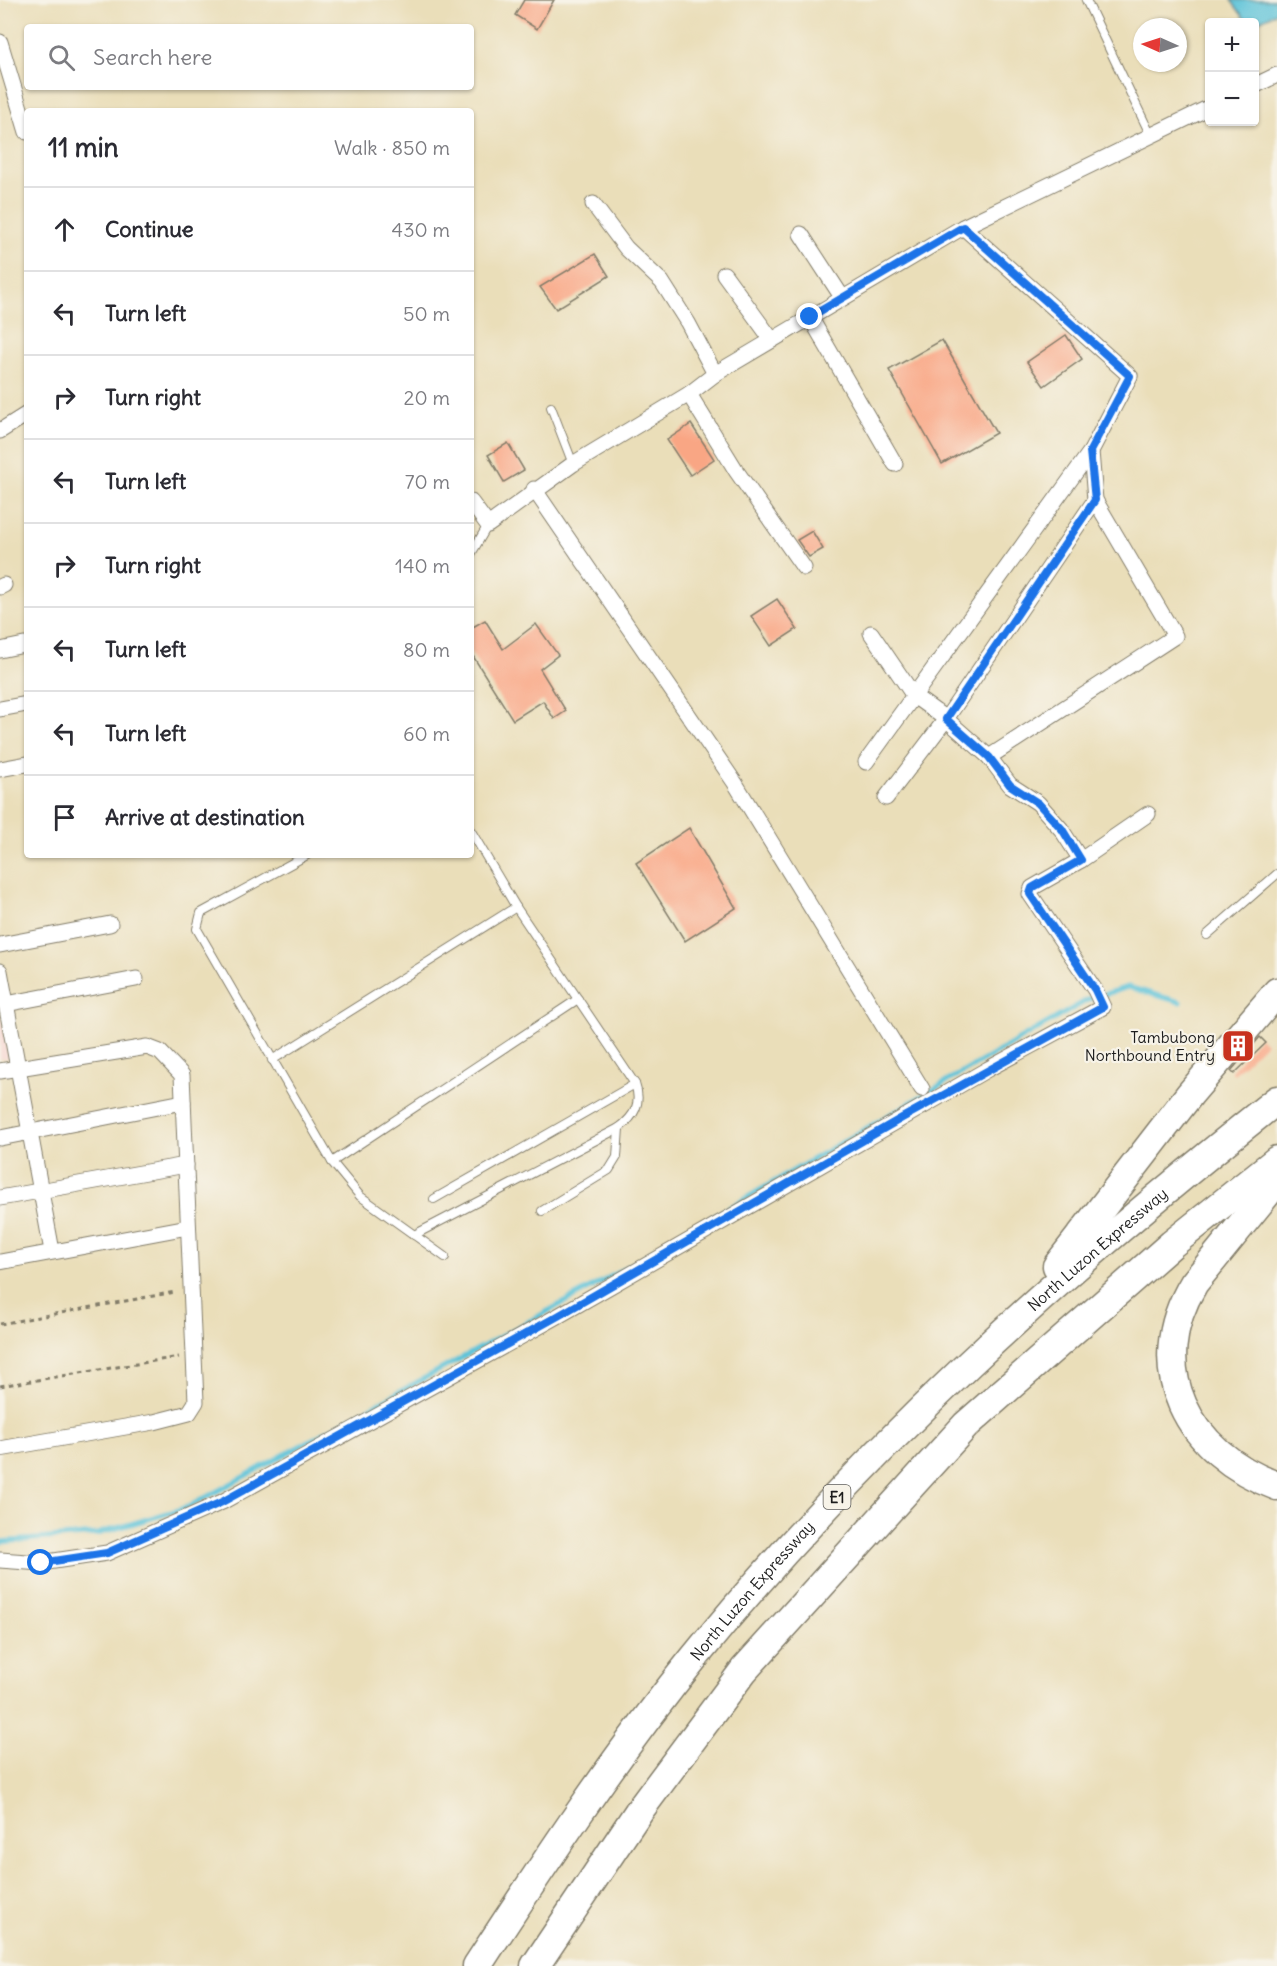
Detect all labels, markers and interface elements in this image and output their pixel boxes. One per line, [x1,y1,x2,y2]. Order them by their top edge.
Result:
north arrow [1133,18,1187,72]
map controls [1205,18,1259,126]
button: + [1205,18,1259,72]
search box [24,24,474,90]
icon: search [45,41,78,74]
text: Search here [93,43,212,71]
button: − [1205,72,1259,126]
text: 11 min [48,131,119,164]
text: Walk · 850 m [334,135,450,160]
icon: ahead [48,213,81,246]
text: Continue [105,215,194,243]
text: 430 m [392,217,450,242]
icon: left [48,297,81,330]
text: Turn left [105,299,186,327]
text: 50 m [403,301,450,326]
route end [796,303,822,329]
icon: right [48,381,81,414]
text: Turn right [105,383,201,411]
text: 20 m [404,385,450,410]
icon: left [48,465,81,498]
text: Turn left [105,467,186,495]
text: 70 m [405,469,450,494]
icon: right [48,549,81,582]
text: Turn right [105,551,201,579]
text: 140 m [395,553,450,578]
icon: left [48,633,81,666]
text: Turn left [105,635,186,663]
text: 80 m [403,637,450,662]
icon: left [48,717,81,750]
text: Turn left [105,719,186,747]
text: 60 m [403,721,450,746]
icon: arrive [48,801,81,834]
text: Arrive at destination [105,803,305,831]
place label: Tambubong Northbound Entry [1085,1027,1215,1065]
building icon: Tambubong Northbound Entry [1220,1028,1256,1064]
street label: North Luzon Expressway [1023,1183,1171,1315]
road number: E1 [824,1485,850,1509]
street label: North Luzon Expressway [686,1516,818,1664]
route start [27,1549,53,1575]

